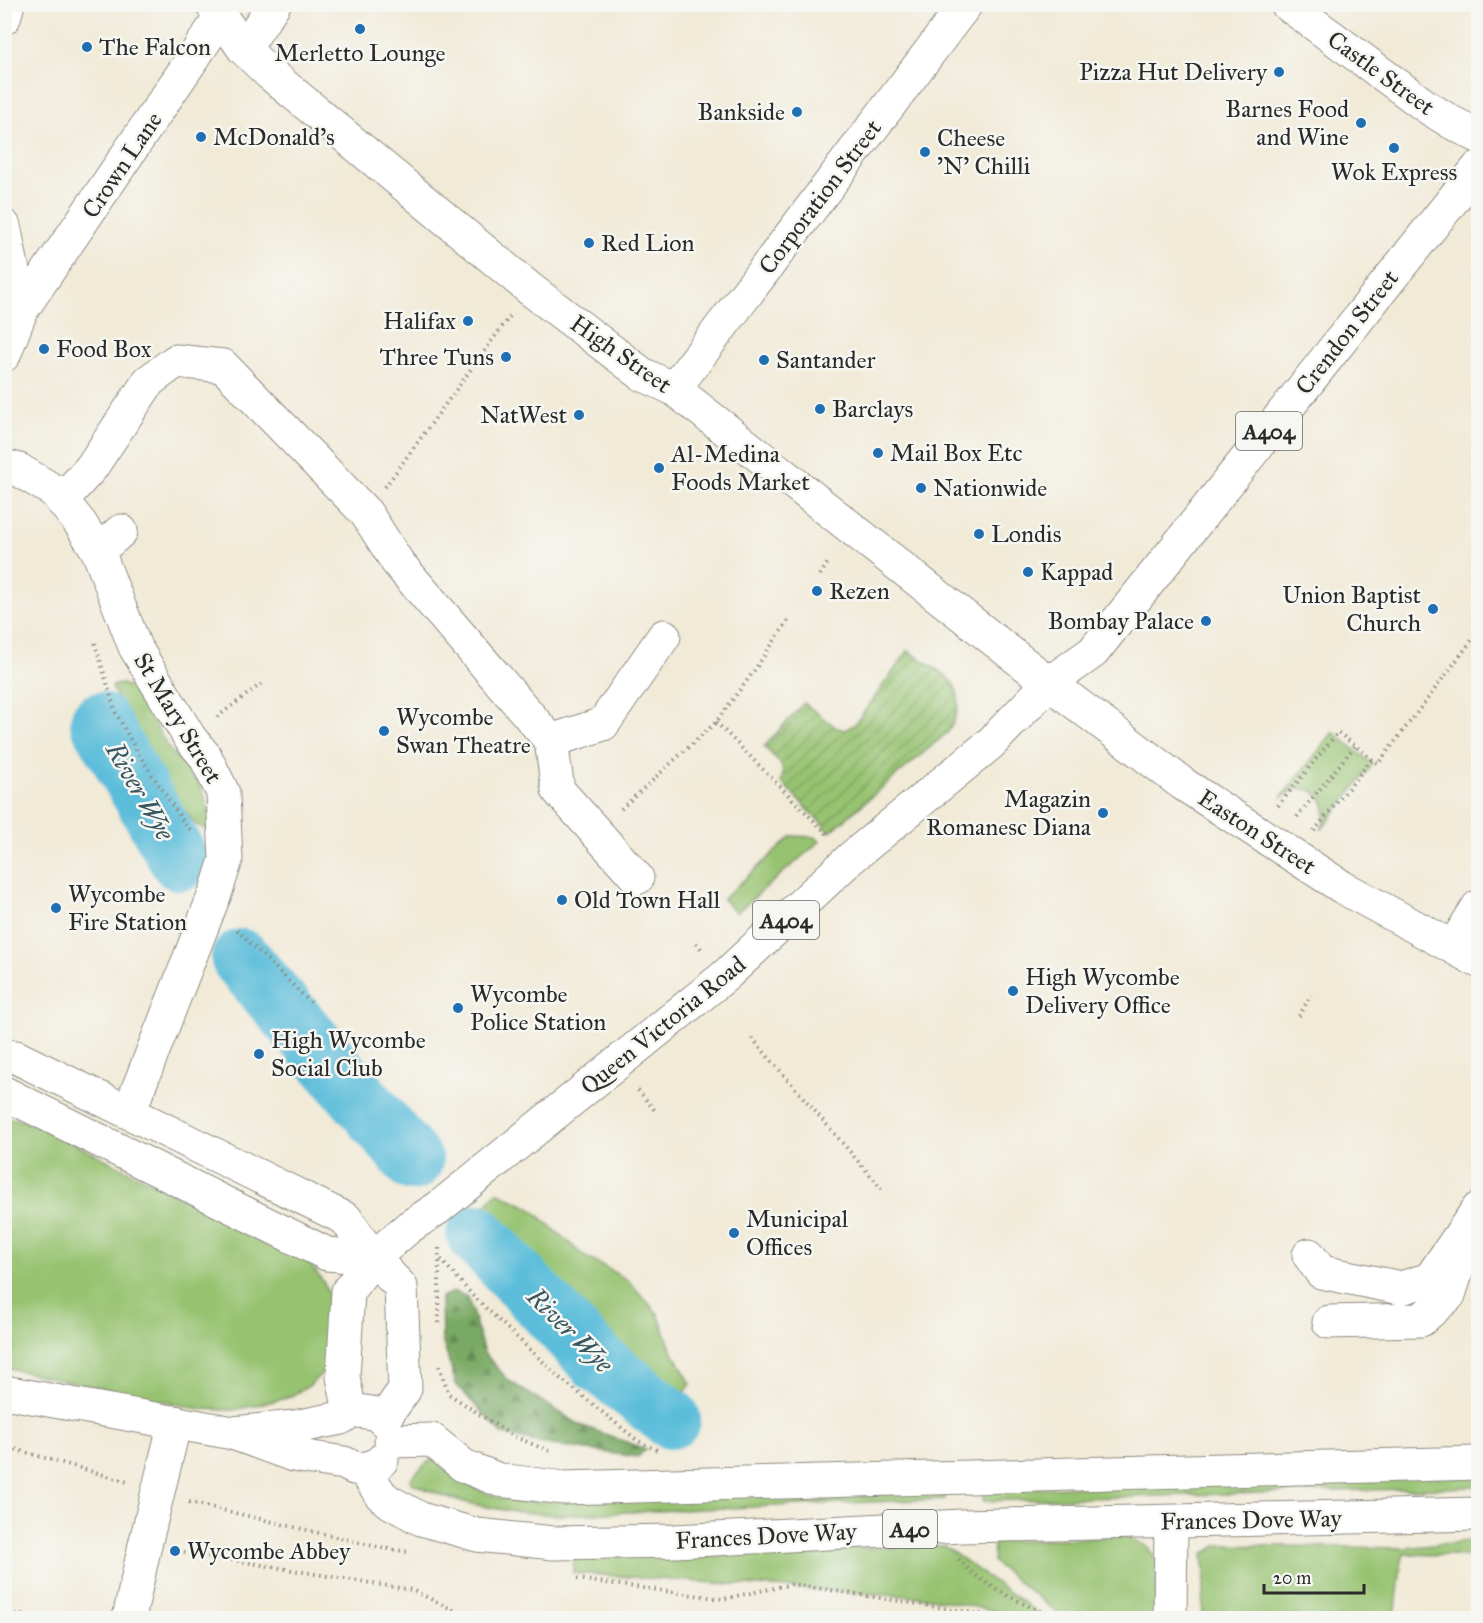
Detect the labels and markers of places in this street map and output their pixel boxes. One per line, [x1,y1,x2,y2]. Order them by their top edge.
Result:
marker: Merletto Lounge [353,22,367,36]
place label: The Falcon [99,32,211,62]
place label: Merletto Lounge [274,38,446,68]
marker: The Falcon [80,40,94,54]
place label: Pizza Hut Delivery [1079,57,1268,87]
marker: Pizza Hut Delivery [1272,65,1286,79]
place label: Barnes Food and Wine [1225,94,1349,152]
place label: Bankside [698,97,785,127]
marker: Bankside [790,105,804,119]
marker: Barnes Food and Wine [1354,116,1368,130]
place label: McDonald's [213,122,335,152]
place label: Cheese 'N' Chilli [937,123,1031,181]
marker: McDonald's [194,130,208,144]
marker: Wok Express [1387,141,1401,155]
marker: Cheese 'N' Chilli [918,145,932,159]
place label: Wok Express [1331,157,1457,187]
place label: Red Lion [601,228,694,258]
marker: Red Lion [582,236,596,250]
place label: Halifax [383,306,456,336]
marker: Halifax [461,314,475,328]
place label: Food Box [56,334,152,364]
marker: Food Box [37,342,51,356]
place label: Three Tuns [380,342,494,372]
place label: Santander [776,345,875,375]
marker: Three Tuns [499,350,513,364]
marker: Santander [757,353,771,367]
place label: Barclays [832,394,913,424]
place label: NatWest [480,400,567,430]
marker: Barclays [813,402,827,416]
marker: NatWest [572,408,586,422]
place label: Mail Box Etc [890,438,1023,468]
place label: Al-Medina Foods Market [670,439,810,497]
marker: Mail Box Etc [871,446,885,460]
marker: Al-Medina Foods Market [652,461,666,475]
place label: Nationwide [933,473,1047,503]
marker: Nationwide [914,481,928,495]
place label: Londis [991,519,1061,549]
marker: Londis [972,527,986,541]
place label: Kappad [1040,557,1113,587]
marker: Kappad [1021,565,1035,579]
place label: Rezen [829,576,890,606]
place label: Union Baptist Church [1282,580,1421,638]
marker: Rezen [810,584,824,598]
marker: Union Baptist Church [1426,602,1440,616]
place label: Bombay Palace [1048,606,1194,636]
marker: Bombay Palace [1199,614,1213,628]
place label: Wycombe Swan Theatre [396,702,531,760]
marker: Wycombe Swan Theatre [377,724,391,738]
place label: Magazin Romanesc Diana [926,784,1092,842]
marker: Magazin Romanesc Diana [1096,806,1110,820]
place label: Wycombe Fire Station [68,879,187,937]
place label: Old Town Hall [574,885,721,915]
marker: Old Town Hall [555,893,569,907]
marker: Wycombe Fire Station [49,901,63,915]
place label: High Wycombe Delivery Office [1025,962,1180,1020]
place label: Wycombe Police Station [470,979,606,1037]
marker: High Wycombe Delivery Office [1006,984,1020,998]
marker: Wycombe Police Station [451,1001,465,1015]
place label: High Wycombe Social Club [271,1025,426,1083]
marker: High Wycombe Social Club [252,1047,266,1061]
place label: Municipal Offices [746,1204,849,1262]
marker: Municipal Offices [727,1226,741,1240]
place label: Wycombe Abbey [187,1536,351,1566]
marker: Wycombe Abbey [168,1544,182,1558]

